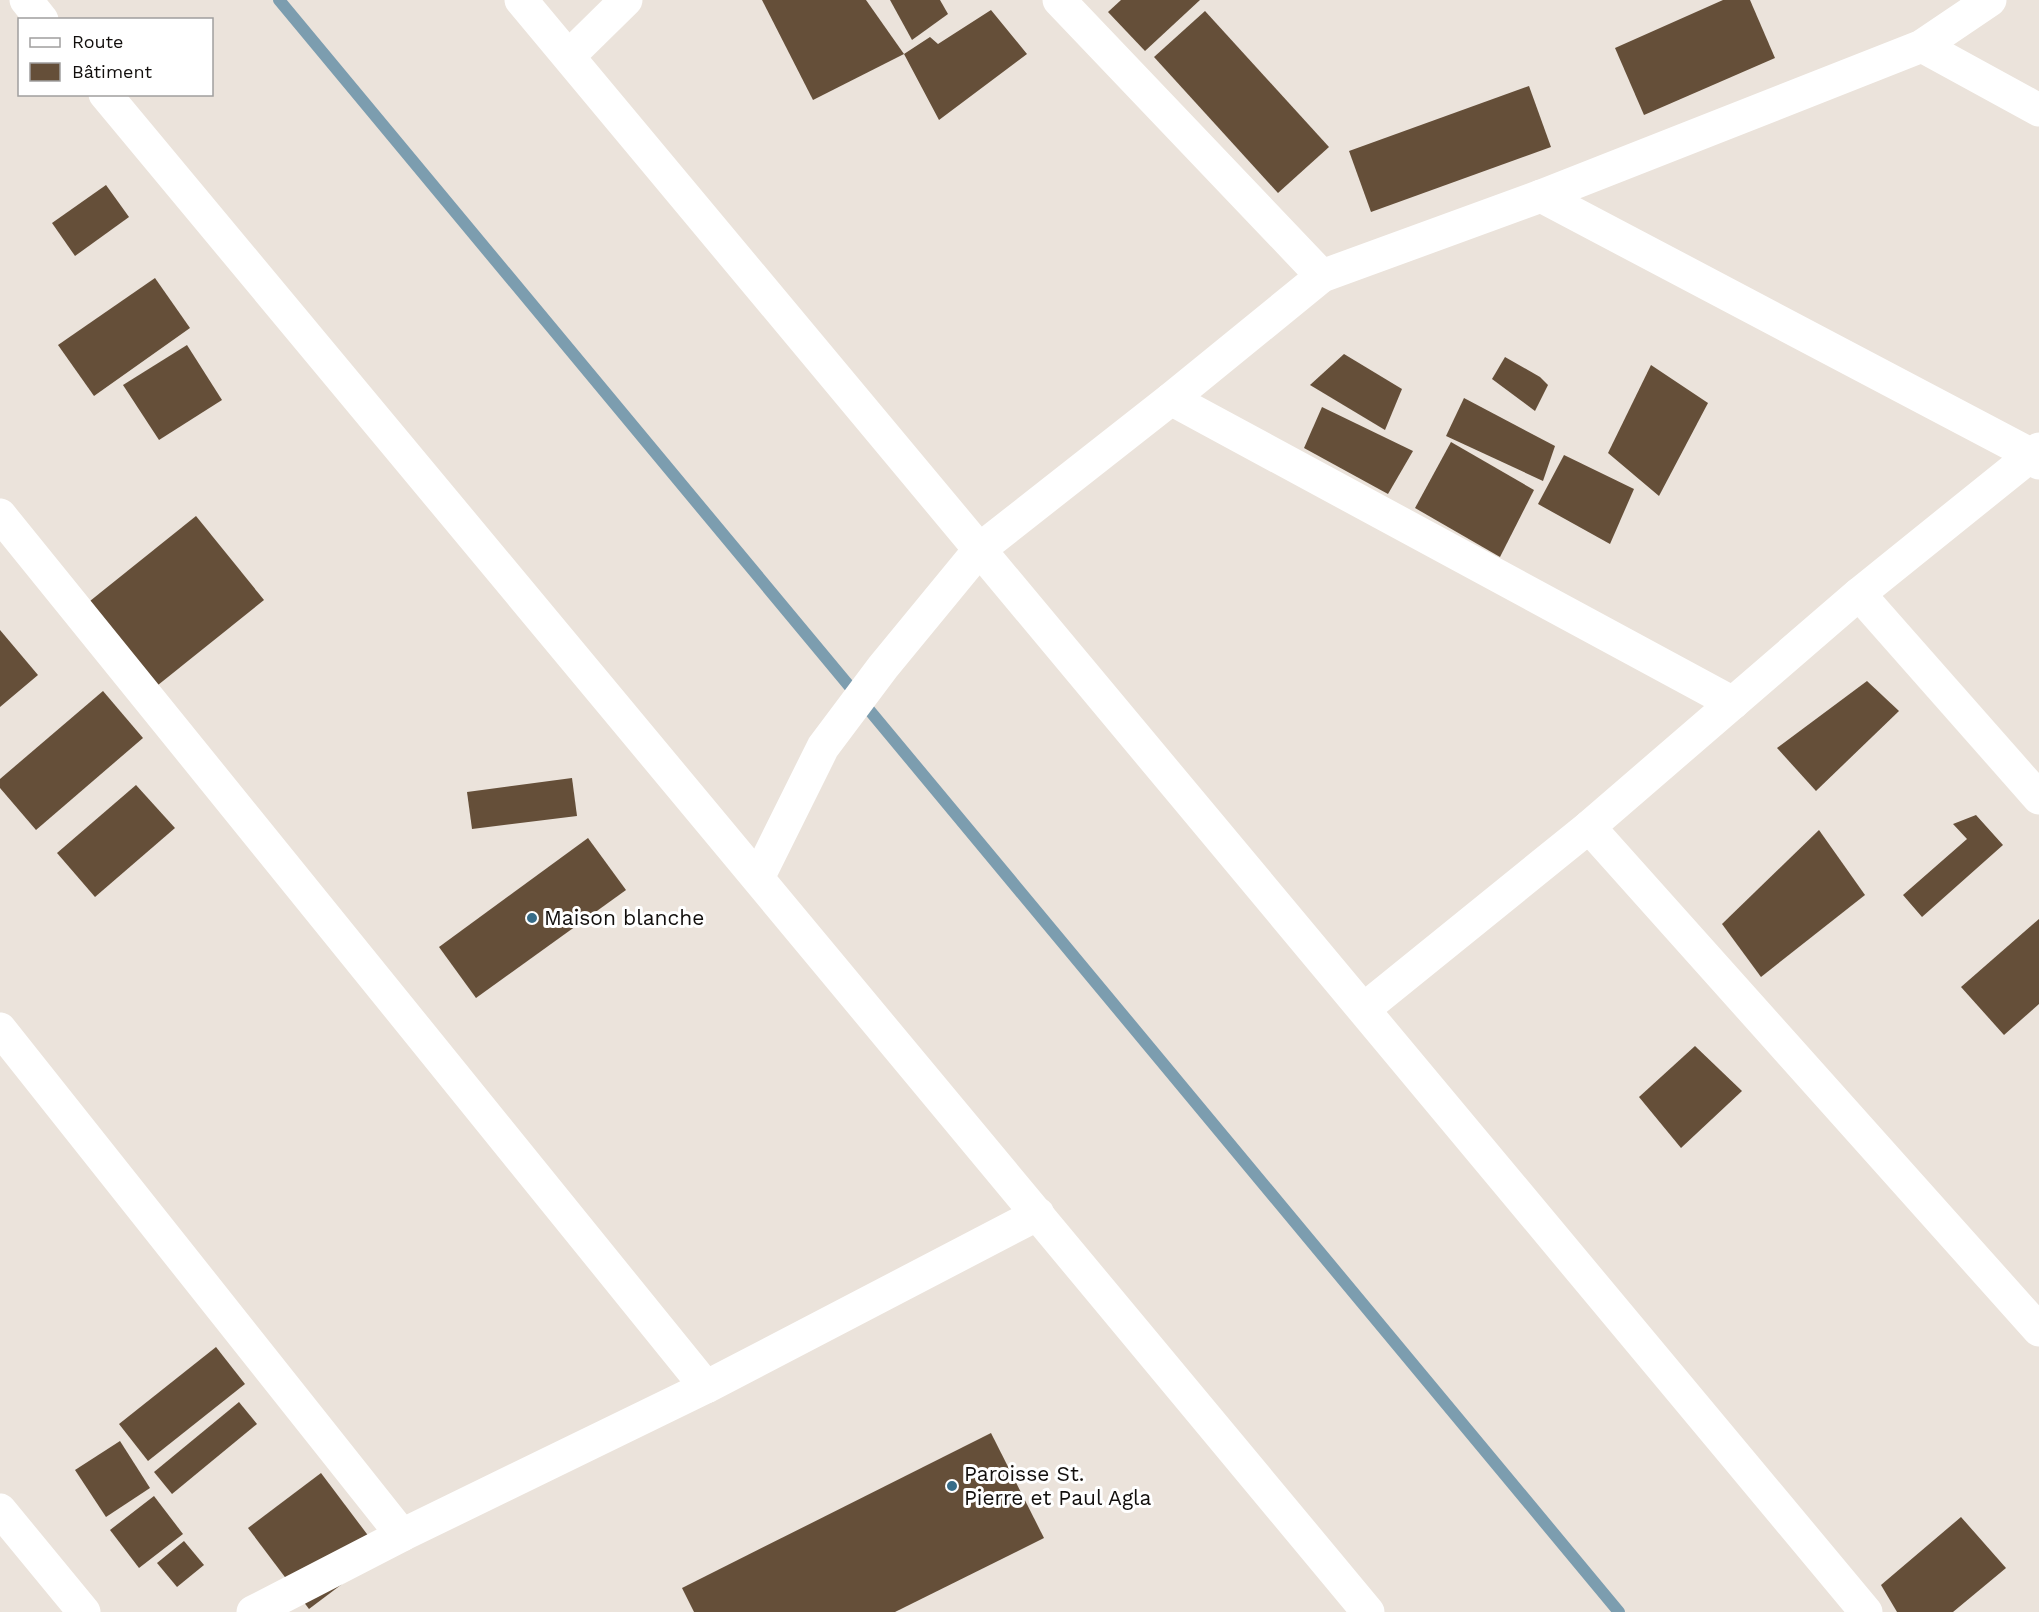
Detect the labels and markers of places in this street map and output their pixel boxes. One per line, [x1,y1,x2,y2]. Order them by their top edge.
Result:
place label: Maison blanche [544,905,704,930]
marker: Maison blanche [525,911,539,925]
place label: Paroisse St. Pierre et Paul Agla [964,1461,1151,1510]
marker: Paroisse St. Pierre et Paul Agla [945,1479,959,1493]

